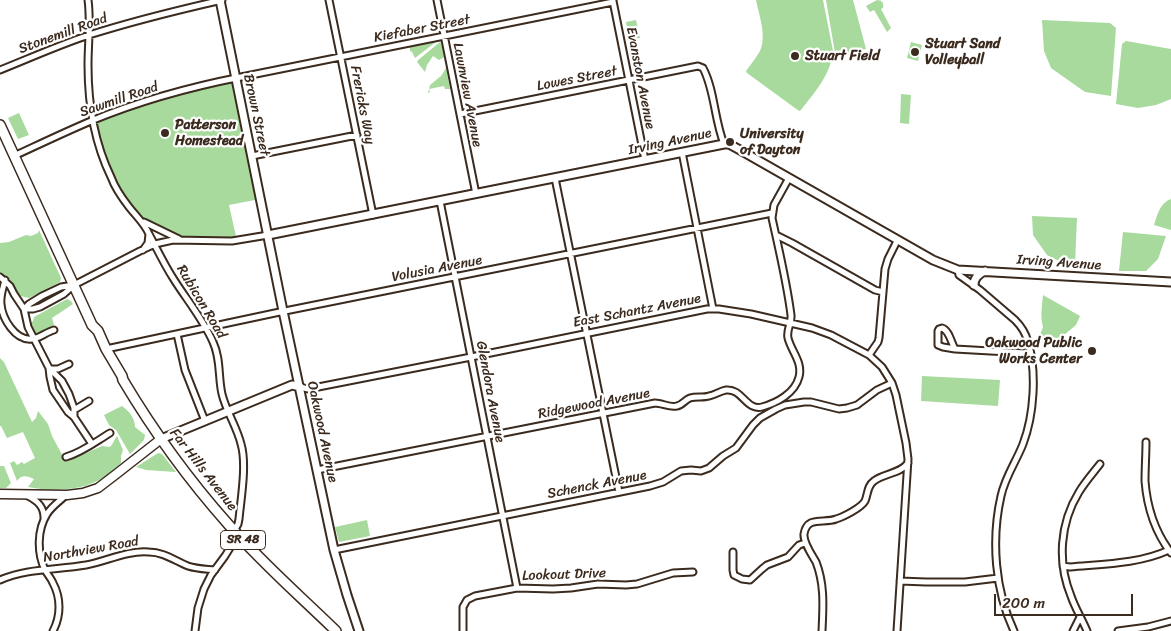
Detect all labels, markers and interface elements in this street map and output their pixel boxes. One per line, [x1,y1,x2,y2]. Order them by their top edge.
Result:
street label: Stonemill Road [16,10,110,58]
street label: Kiefaber Street [373,11,471,47]
street label: Evanston Avenue [622,26,658,130]
place label: Stuart Sand Volleyball [925,36,1000,68]
street label: Lawnview Avenue [449,41,485,149]
marker: Stuart Sand Volleyball [909,46,921,58]
place label: Stuart Field [805,48,880,64]
marker: Stuart Field [789,50,801,62]
street label: Lowes Street [536,63,618,95]
street label: Frericks Way [346,64,378,146]
street label: Brown Street [239,73,273,157]
street label: Sawmill Road [78,79,160,121]
place label: Patterson Homestead [175,117,243,150]
street label: Irving Avenue [627,125,713,159]
place label: University of Dayton [740,126,804,158]
marker: Patterson Homestead [159,127,171,139]
marker: University of Dayton [724,136,736,148]
street label: Volusia Avenue [391,252,483,286]
street label: Irving Avenue [1016,252,1102,274]
street label: Rubicon Road [172,262,230,342]
street label: East Schantz Avenue [572,290,702,332]
place label: Oakwood Public Works Center [985,335,1082,368]
street label: Glendora Avenue [472,340,508,444]
marker: Oakwood Public Works Center [1086,345,1098,357]
street label: Oakwood Avenue [303,380,341,484]
street label: Ridgewood Avenue [537,385,651,423]
street label: Far Hills Avenue [166,425,240,515]
street label: Schenck Avenue [546,467,648,503]
road number: SR 48 [220,530,266,550]
street label: Northview Road [42,533,140,567]
street label: Lookout Drive [522,565,606,585]
scale bar [996,584,1135,616]
text: 200 m [1002,590,1045,616]

